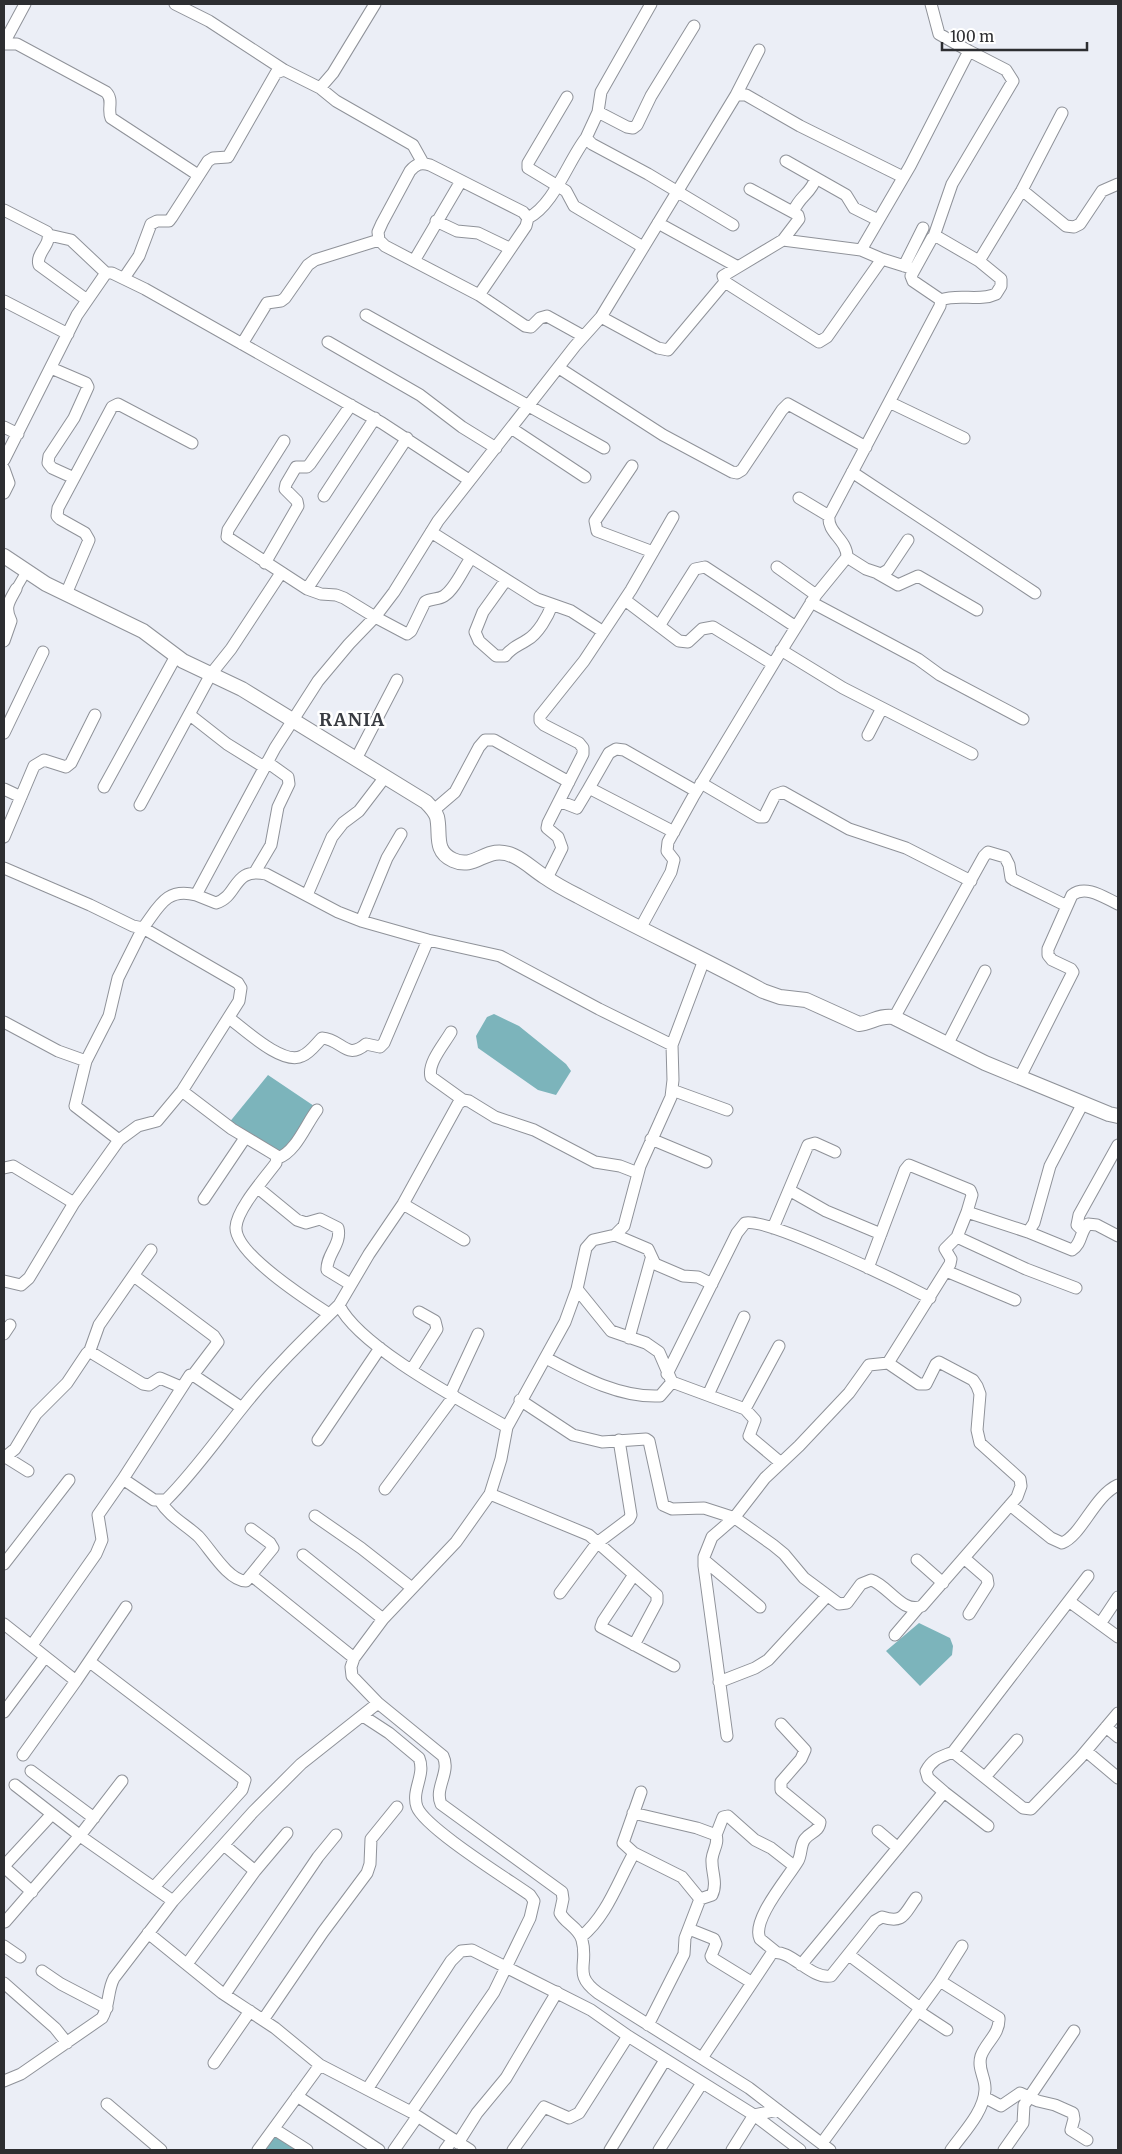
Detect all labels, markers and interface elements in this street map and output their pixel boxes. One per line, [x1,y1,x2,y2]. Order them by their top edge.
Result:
scale bar [942,20,1087,52]
text: 100 m [950,27,994,46]
district label: RANIA [319,708,385,731]

